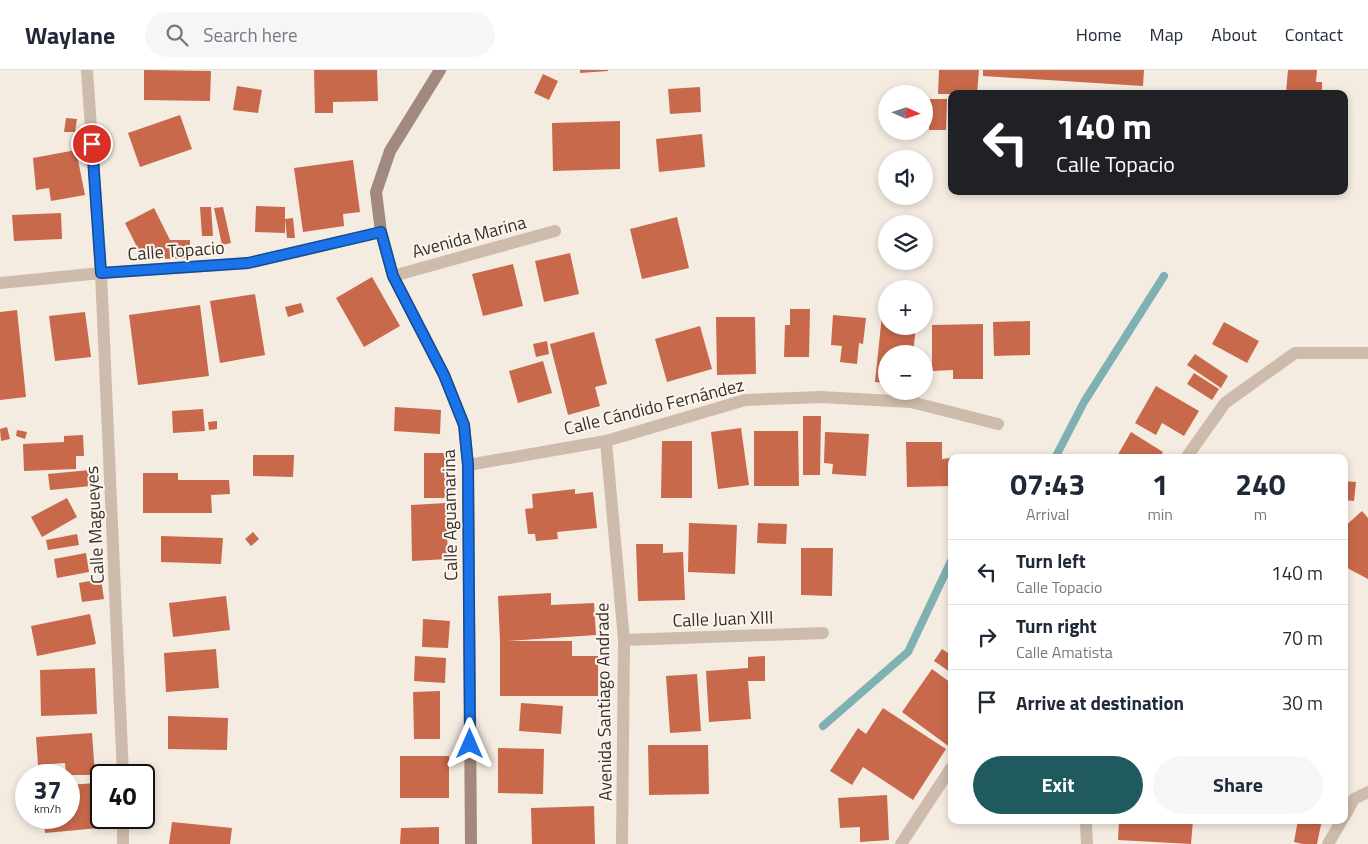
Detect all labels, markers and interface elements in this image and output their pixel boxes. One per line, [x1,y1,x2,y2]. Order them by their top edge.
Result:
search box [145,12,495,57]
text: Waylane [25,17,115,53]
text: Search here [203,20,298,49]
icon: search [163,21,191,49]
text: Home [1076,21,1122,48]
text: Map [1150,21,1183,48]
text: About [1211,21,1257,48]
text: Contact [1285,21,1343,48]
north arrow [878,85,932,140]
map controls [878,85,933,400]
text: 140 m [1056,99,1152,153]
icon: left [973,110,1038,175]
pin [71,123,113,165]
icon: arrive [78,130,106,158]
text: Calle Topacio [1056,147,1175,181]
button: sound [878,150,933,205]
street label: Avenida Marina [409,208,529,265]
button: layers [878,215,933,270]
street label: Calle Topacio [126,234,225,267]
button: + [878,280,933,335]
button: − [878,345,933,400]
street label: Calle Cándido Fernández [561,371,747,442]
street label: Calle Aguamarina [435,449,464,581]
text: 07:43 [1010,461,1085,507]
text: 1 [1152,461,1169,507]
text: 240 [1235,461,1286,507]
street label: Calle Magueyes [78,465,111,585]
text: Arrival [1026,502,1069,526]
text: min [1147,502,1173,526]
text: m [1254,502,1267,526]
text: Turn left [1016,546,1086,575]
icon: left [973,558,1001,586]
text: 140 m [1271,558,1323,587]
text: Calle Topacio [1016,575,1103,599]
street label: Avenida Santiago Andrade [588,603,619,801]
street label: Calle Juan XIII [672,603,774,634]
text: Turn right [1016,611,1097,640]
icon: right [973,623,1001,651]
text: 70 m [1282,623,1323,652]
text: Calle Amatista [1016,640,1113,664]
icon: arrive [973,688,1001,716]
text: Arrive at destination [1016,688,1184,717]
text: 30 m [1282,688,1323,717]
position arrow [443,717,495,769]
button: Exit [973,756,1143,814]
button: Share [1153,756,1323,814]
speed limit sign: 40 [90,764,155,829]
text: 37 [33,771,62,809]
text: km/h [34,799,61,818]

